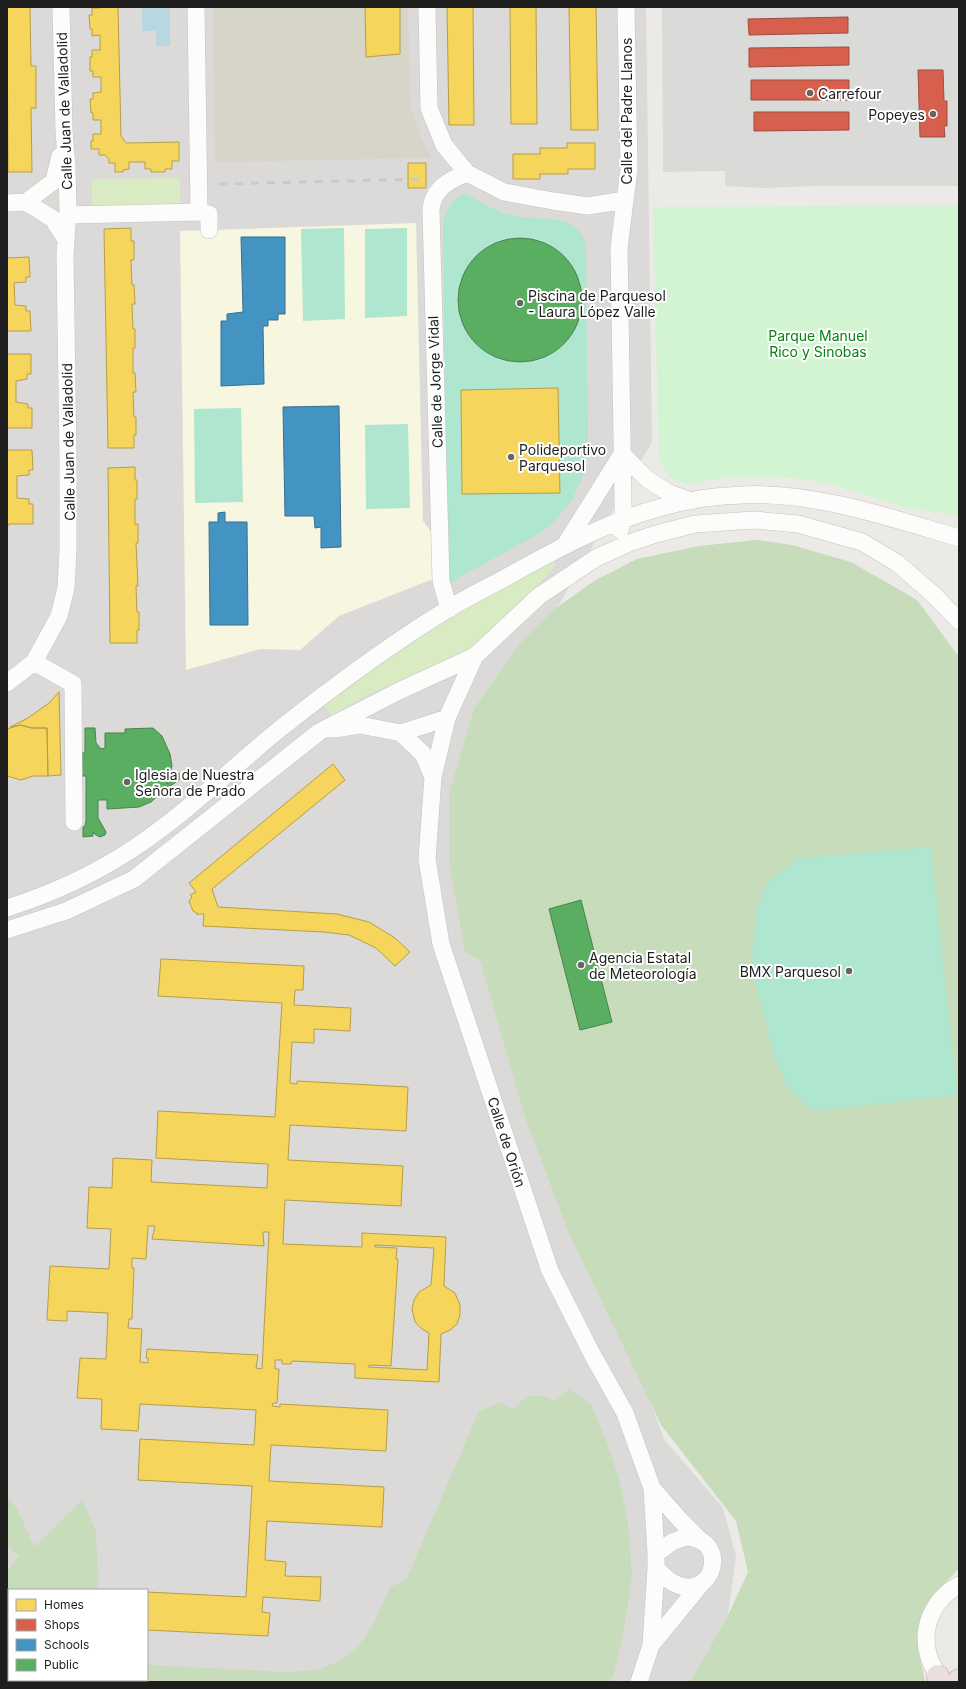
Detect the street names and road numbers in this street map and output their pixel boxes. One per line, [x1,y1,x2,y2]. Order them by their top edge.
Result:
street label: Calle Juan de Valladolid [53,32,75,190]
street label: Calle del Padre Llanos [618,38,635,184]
street label: Calle de Jorge Vidal [424,315,446,449]
street label: Calle Juan de Valladolid [58,363,78,521]
street label: Calle de Orión [484,1095,530,1189]

